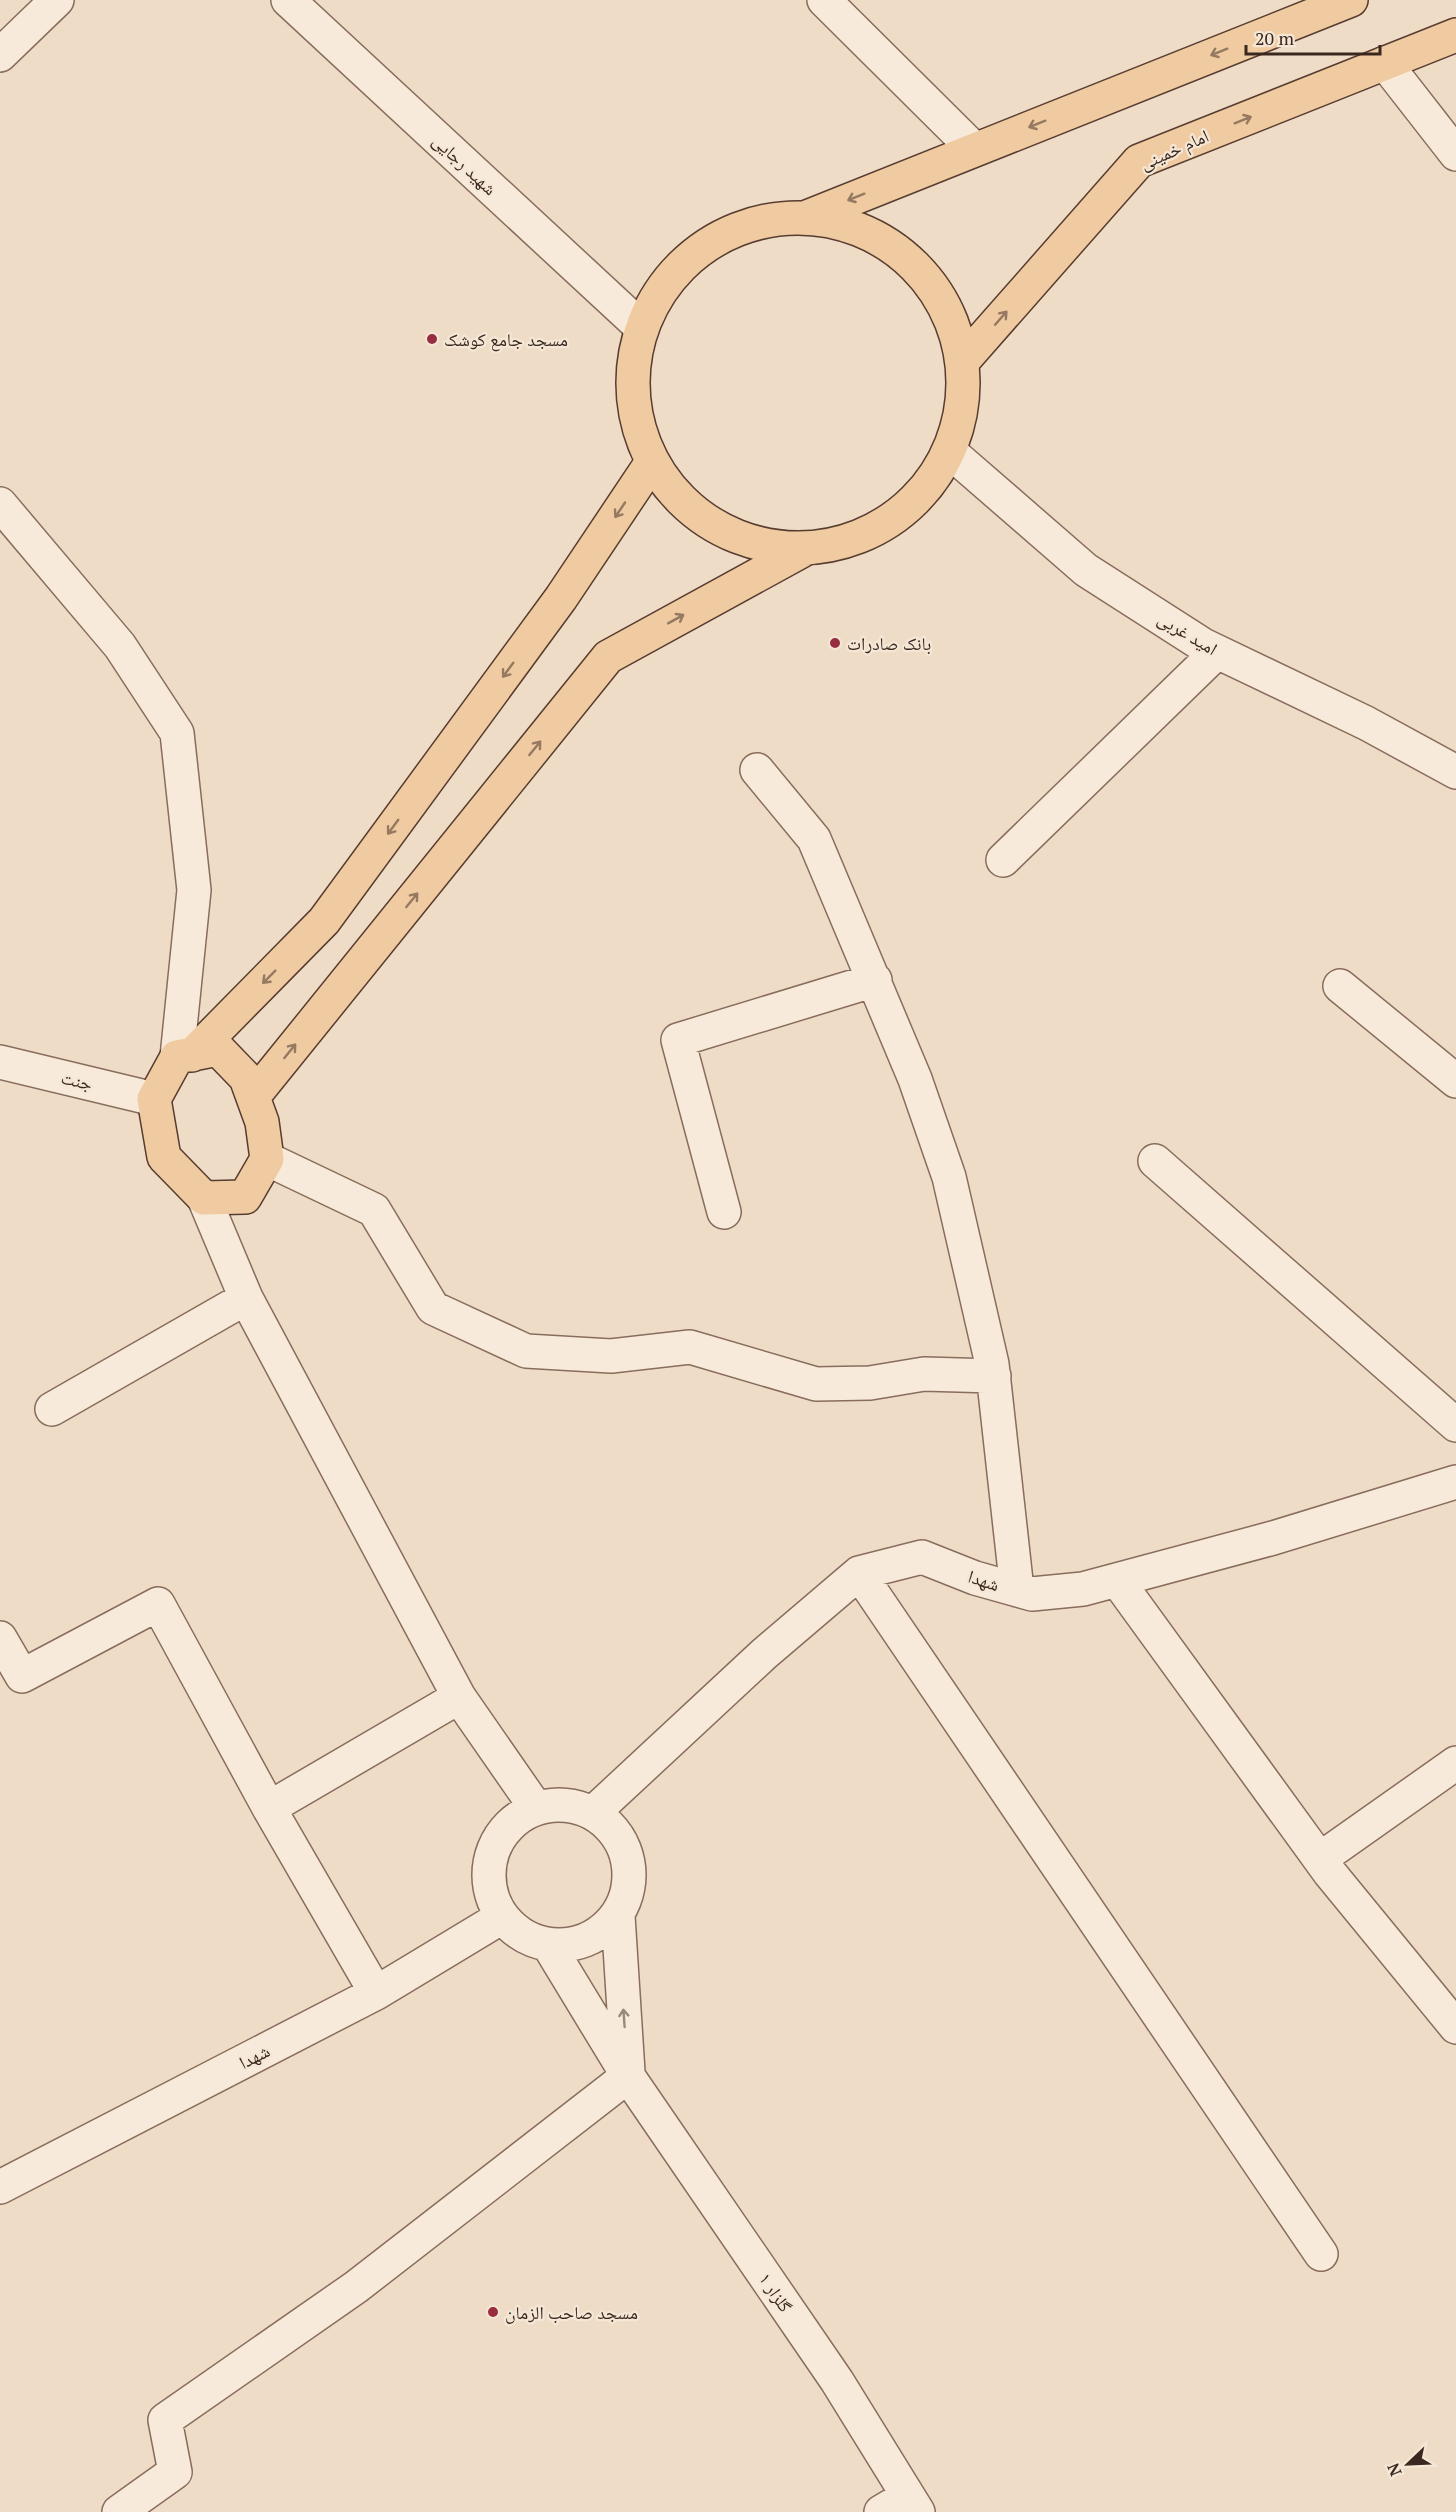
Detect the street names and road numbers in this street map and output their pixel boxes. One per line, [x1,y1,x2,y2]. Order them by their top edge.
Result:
street label: امام خمینی [1136,123,1213,176]
street label: شهید رجایی [428,128,502,200]
street label: امید غربی [1154,606,1222,660]
street label: جنت [59,1065,95,1095]
street label: شهدا [965,1564,1003,1596]
street label: شهدا [235,2038,273,2074]
street label: گلزار ۱ [754,2268,798,2317]

